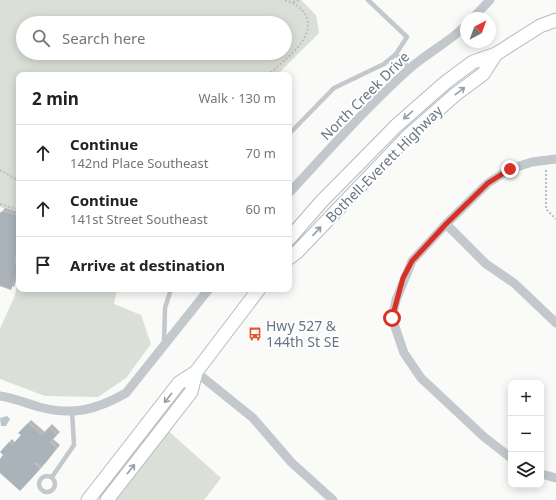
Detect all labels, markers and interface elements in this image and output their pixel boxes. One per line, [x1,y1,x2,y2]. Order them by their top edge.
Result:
north arrow [460,12,496,48]
search box [16,16,292,60]
icon: search [30,27,52,49]
text: Search here [62,28,145,48]
street label: North Creek Drive [316,47,413,144]
text: 2 min [32,87,79,110]
one-way arrow [454,87,465,96]
text: Walk · 130 m [198,89,276,107]
street label: Bothell-Everett Highway [321,100,447,226]
one-way arrow [403,111,413,120]
text: Continue [70,134,138,154]
icon: ahead [32,142,54,164]
text: 70 m [246,144,276,162]
text: 142nd Place Southeast [70,154,209,172]
route end [501,160,519,178]
text: Continue [70,190,138,210]
icon: ahead [32,198,54,220]
text: 60 m [246,200,276,218]
text: 141st Street Southeast [70,210,208,228]
one-way arrow [312,226,322,236]
icon: arrive [32,254,54,276]
text: Arrive at destination [70,255,225,275]
route start [383,309,401,327]
place label: Hwy 527 & 144th St SE [266,316,339,351]
bus stop icon: Hwy 527 & 144th St SE [247,326,263,342]
map controls [508,380,544,488]
button: + [508,380,544,416]
one-way arrow [163,393,172,404]
button: − [508,416,544,452]
button: layers [508,452,544,488]
one-way arrow [126,464,135,475]

